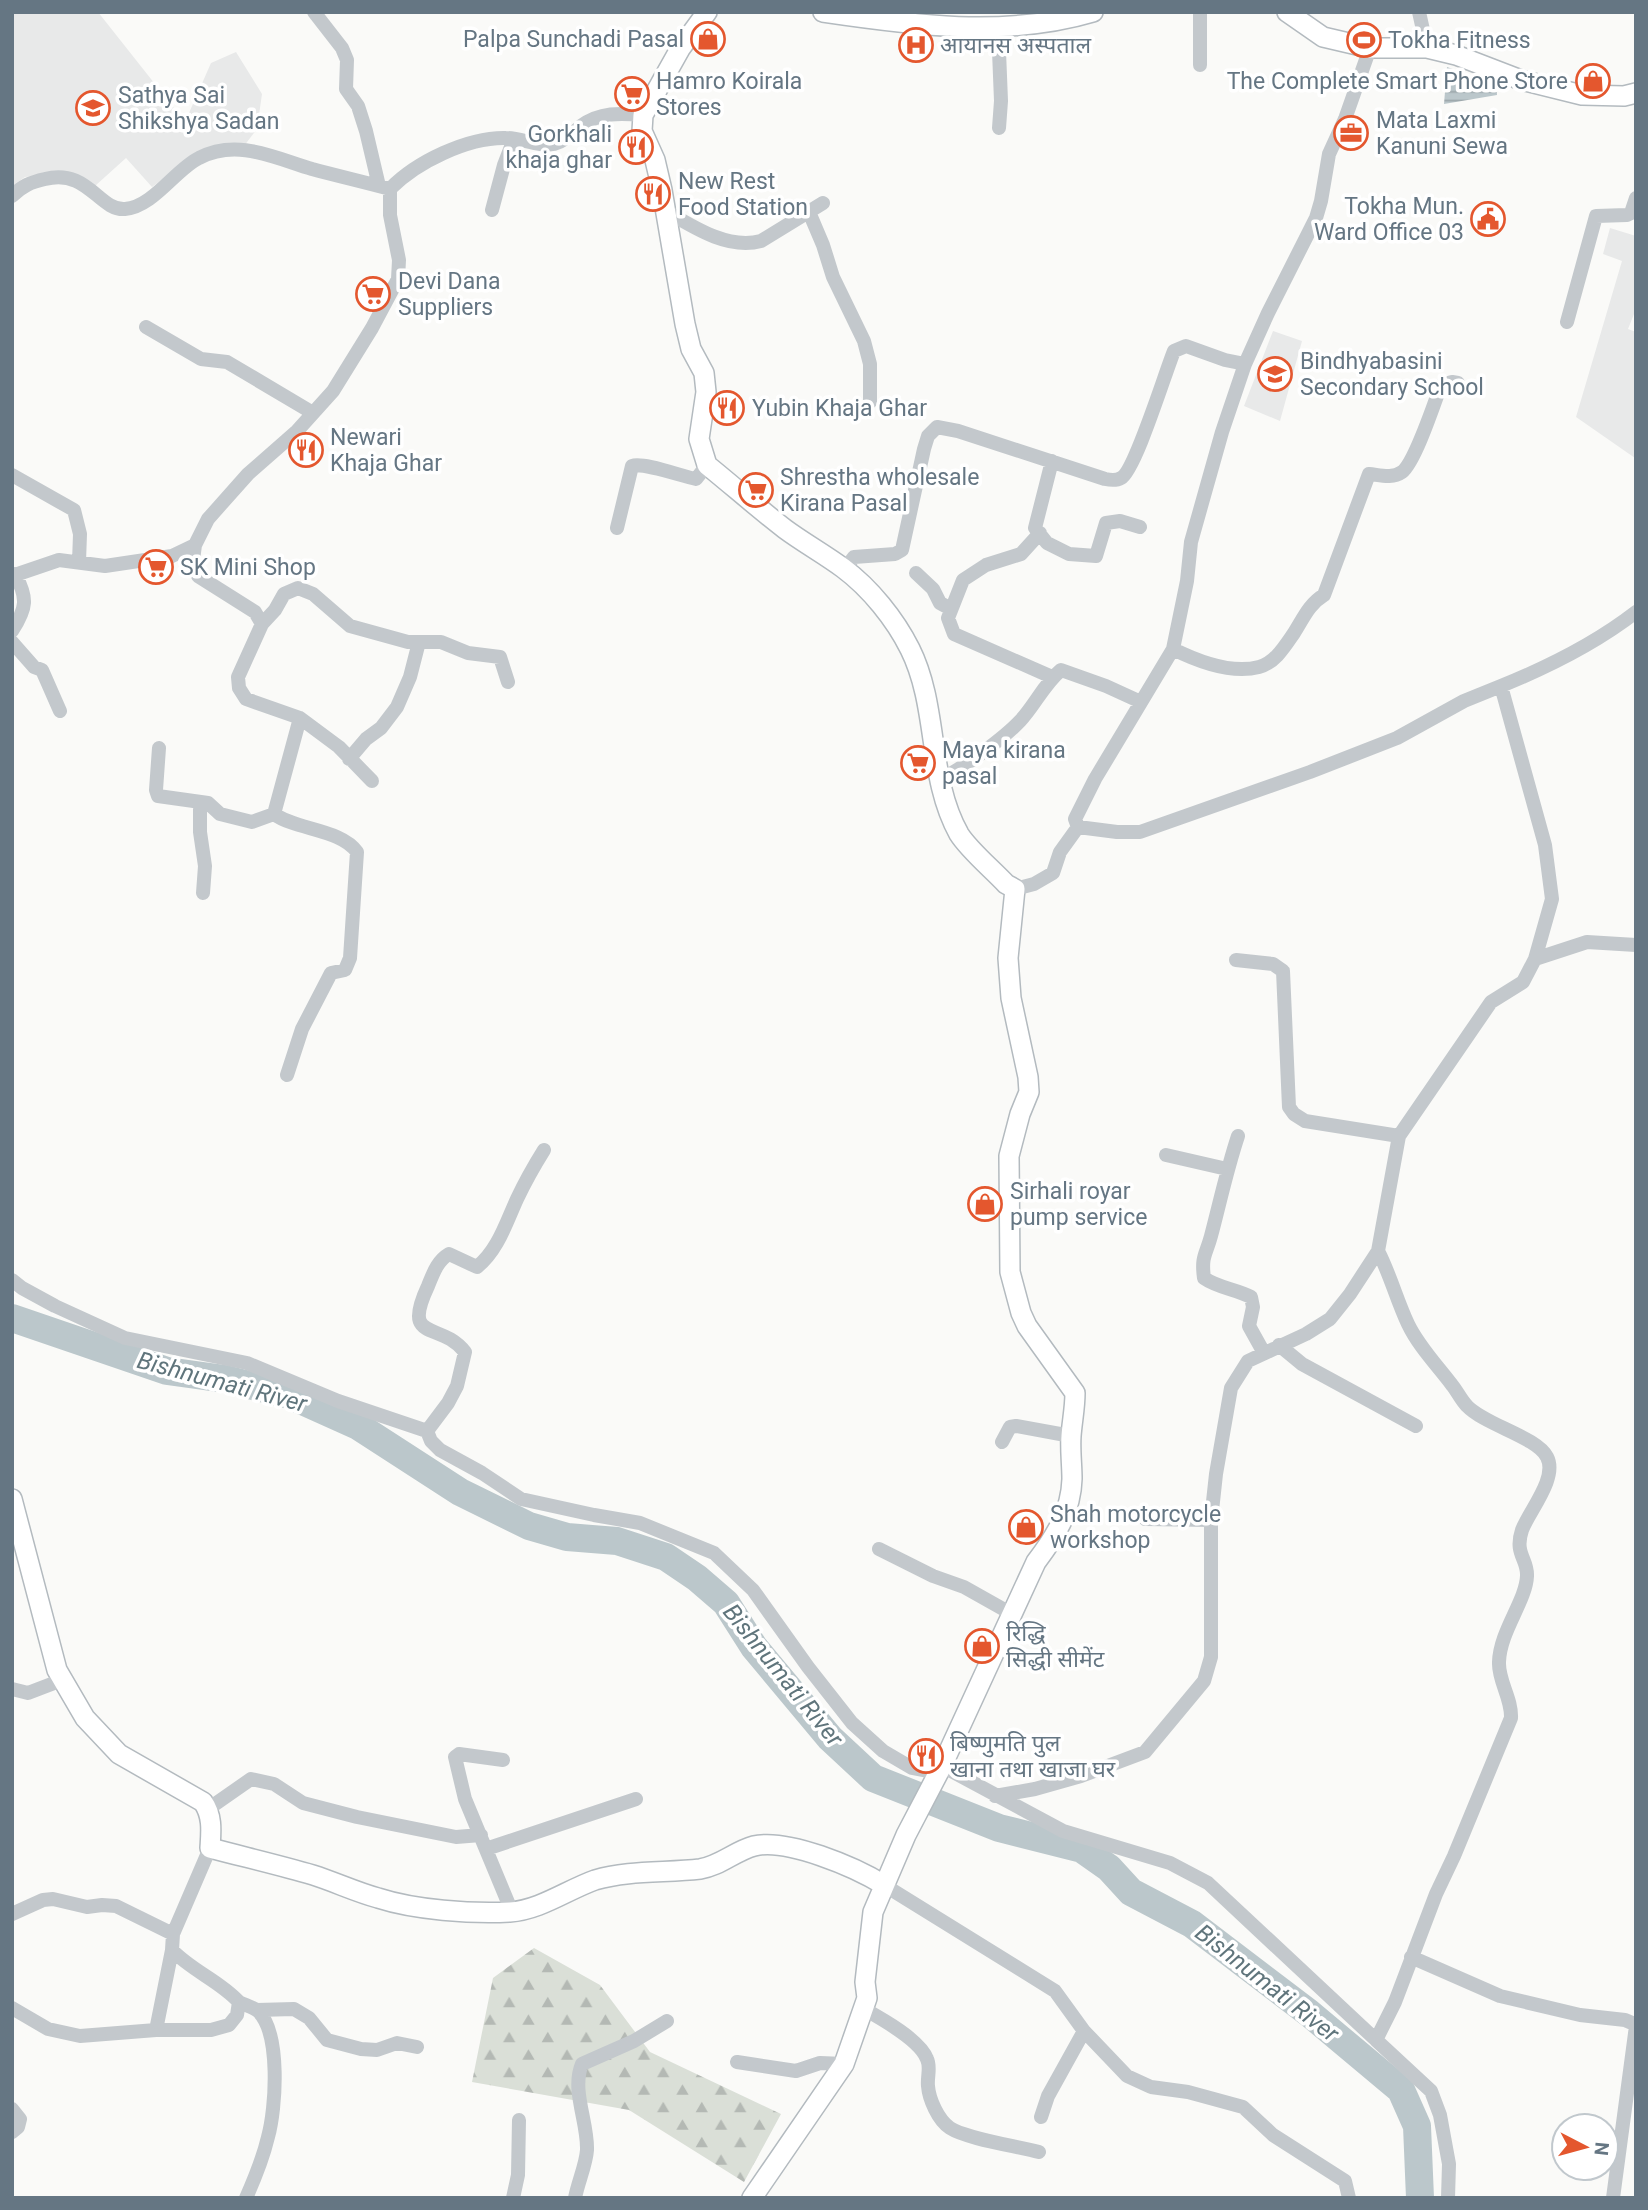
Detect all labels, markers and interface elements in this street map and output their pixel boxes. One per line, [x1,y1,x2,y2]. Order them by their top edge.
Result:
shop icon: Palpa Sunchadi Pasal [689,20,727,58]
sports icon: Tokha Fitness [1345,21,1383,59]
place label: Palpa Sunchadi Pasal [463,26,684,53]
hospital icon: आयानस अस्पताल [897,26,935,64]
place label: Tokha Fitness [1388,27,1531,54]
place label: आयानस अस्पताल [940,32,1091,59]
shop icon: The Complete Smart Phone Store [1574,62,1612,100]
place label: Hamro Koirala Stores [656,68,802,121]
place label: The Complete Smart Phone Store [1227,68,1568,95]
supermarket icon: Hamro Koirala Stores [613,75,651,113]
place label: Sathya Sai Shikshya Sadan [118,82,279,135]
school or university icon: Sathya Sai Shikshya Sadan [74,89,112,127]
place label: Mata Laxmi Kanuni Sewa [1376,107,1508,160]
office icon: Mata Laxmi Kanuni Sewa [1332,114,1370,152]
place label: Gorkhali khaja ghar [506,121,612,174]
restaurant icon: Gorkhali khaja ghar [617,128,655,166]
place label: New Rest Food Station [678,168,808,221]
restaurant icon: New Rest Food Station [634,175,672,213]
place label: Tokha Mun. Ward Office 03 [1314,193,1464,246]
public building icon: Tokha Mun. Ward Office 03 [1469,200,1507,238]
place label: Devi Dana Suppliers [398,268,500,321]
supermarket icon: Devi Dana Suppliers [354,275,392,313]
place label: Bindhyabasini Secondary School [1300,348,1484,401]
school or university icon: Bindhyabasini Secondary School [1256,355,1294,393]
restaurant icon: Yubin Khaja Ghar [708,389,746,427]
place label: Yubin Khaja Ghar [752,395,927,422]
place label: Newari Khaja Ghar [330,424,442,477]
restaurant icon: Newari Khaja Ghar [287,431,325,469]
place label: Shrestha wholesale Kirana Pasal [780,464,979,517]
supermarket icon: Shrestha wholesale Kirana Pasal [737,471,775,509]
supermarket icon: SK Mini Shop [137,548,175,586]
place label: SK Mini Shop [180,554,316,581]
place label: Maya kirana pasal [942,737,1066,790]
supermarket icon: Maya kirana pasal [899,744,937,782]
place label: Sirhali royar pump service [1010,1178,1147,1231]
shop icon: Sirhali royar pump service [966,1185,1004,1223]
water label: Bishnumati River [134,1346,311,1418]
place label: Shah motorcycle workshop [1050,1501,1221,1554]
shop icon: Shah motorcycle workshop [1007,1508,1045,1546]
water label: Bishnumati River [717,1598,849,1752]
place label: रिद्धि सिद्धी सीमेंट [1006,1620,1105,1673]
shop icon: रिद्धि सिद्धी सीमेंट [963,1627,1001,1665]
place label: बिष्णुमति पुल खाना तथा खाजा घर [950,1730,1116,1783]
restaurant icon: बिष्णुमति पुल खाना तथा खाजा घर [907,1737,945,1775]
water label: Bishnumati River [1190,1918,1345,2048]
north arrow [1550,2112,1620,2182]
text: N [1589,2141,1614,2157]

